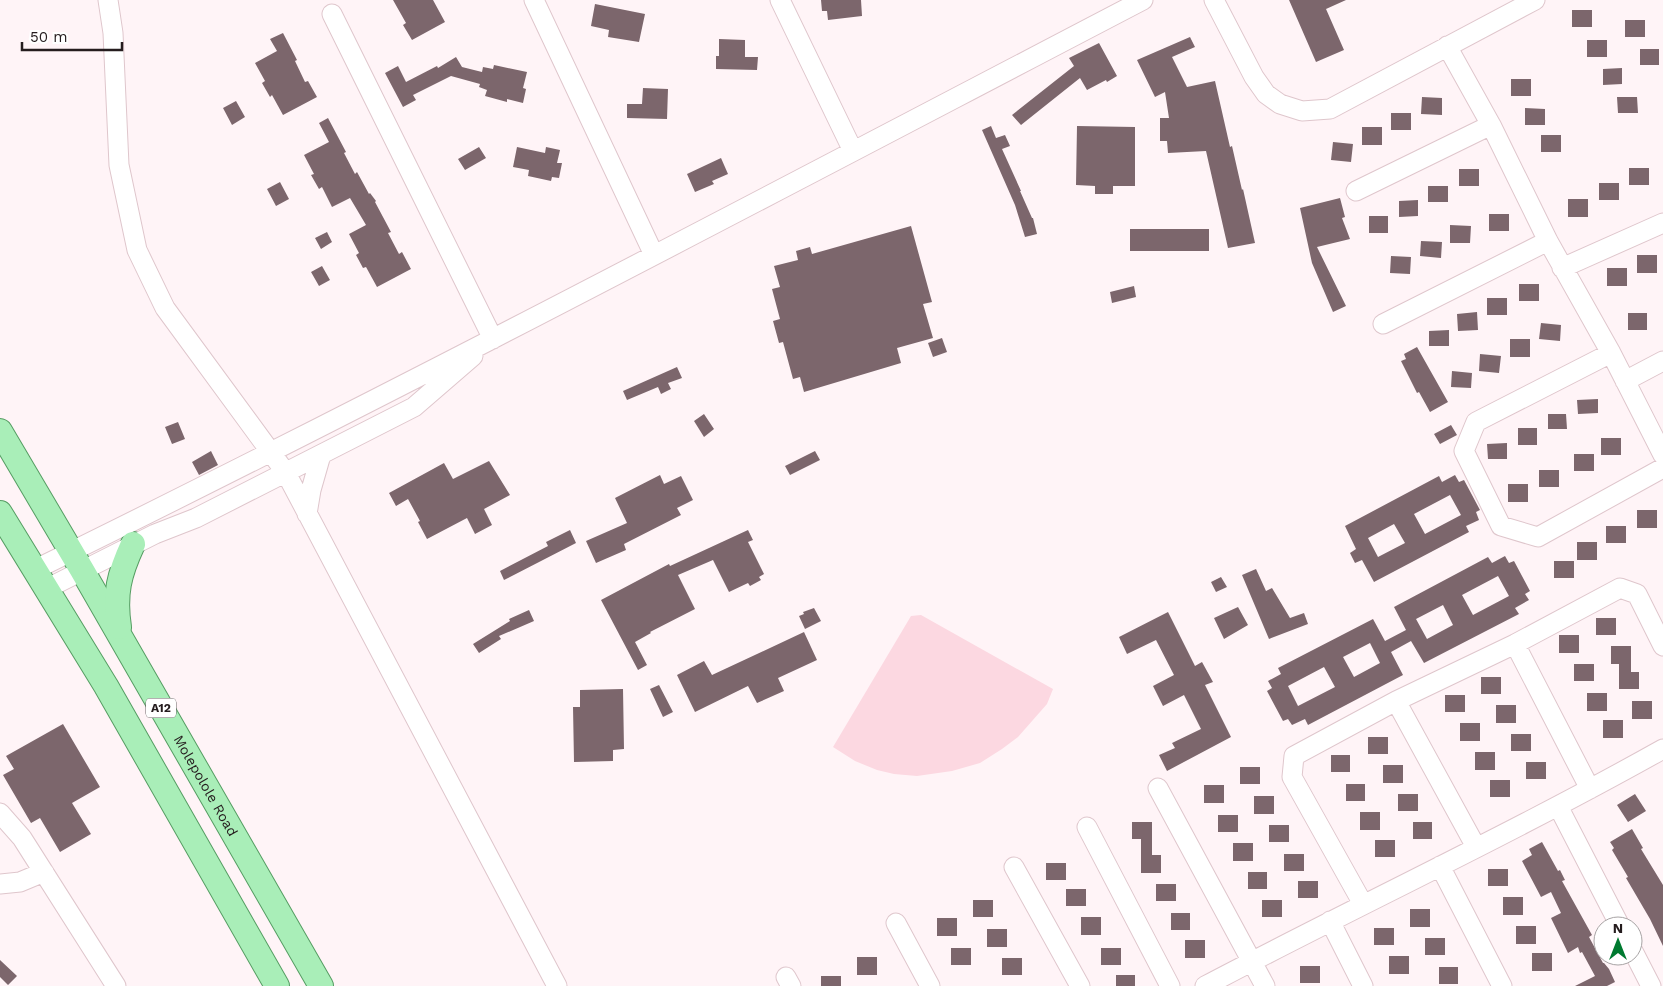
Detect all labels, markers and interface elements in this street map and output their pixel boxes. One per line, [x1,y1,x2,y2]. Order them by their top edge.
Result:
scale bar [22,20,122,52]
text: 50 m [30,28,67,46]
road number: A12 [146,698,176,718]
street label: Molepolole Road [171,732,241,839]
north arrow [1593,916,1643,966]
text: N [1613,920,1623,936]

